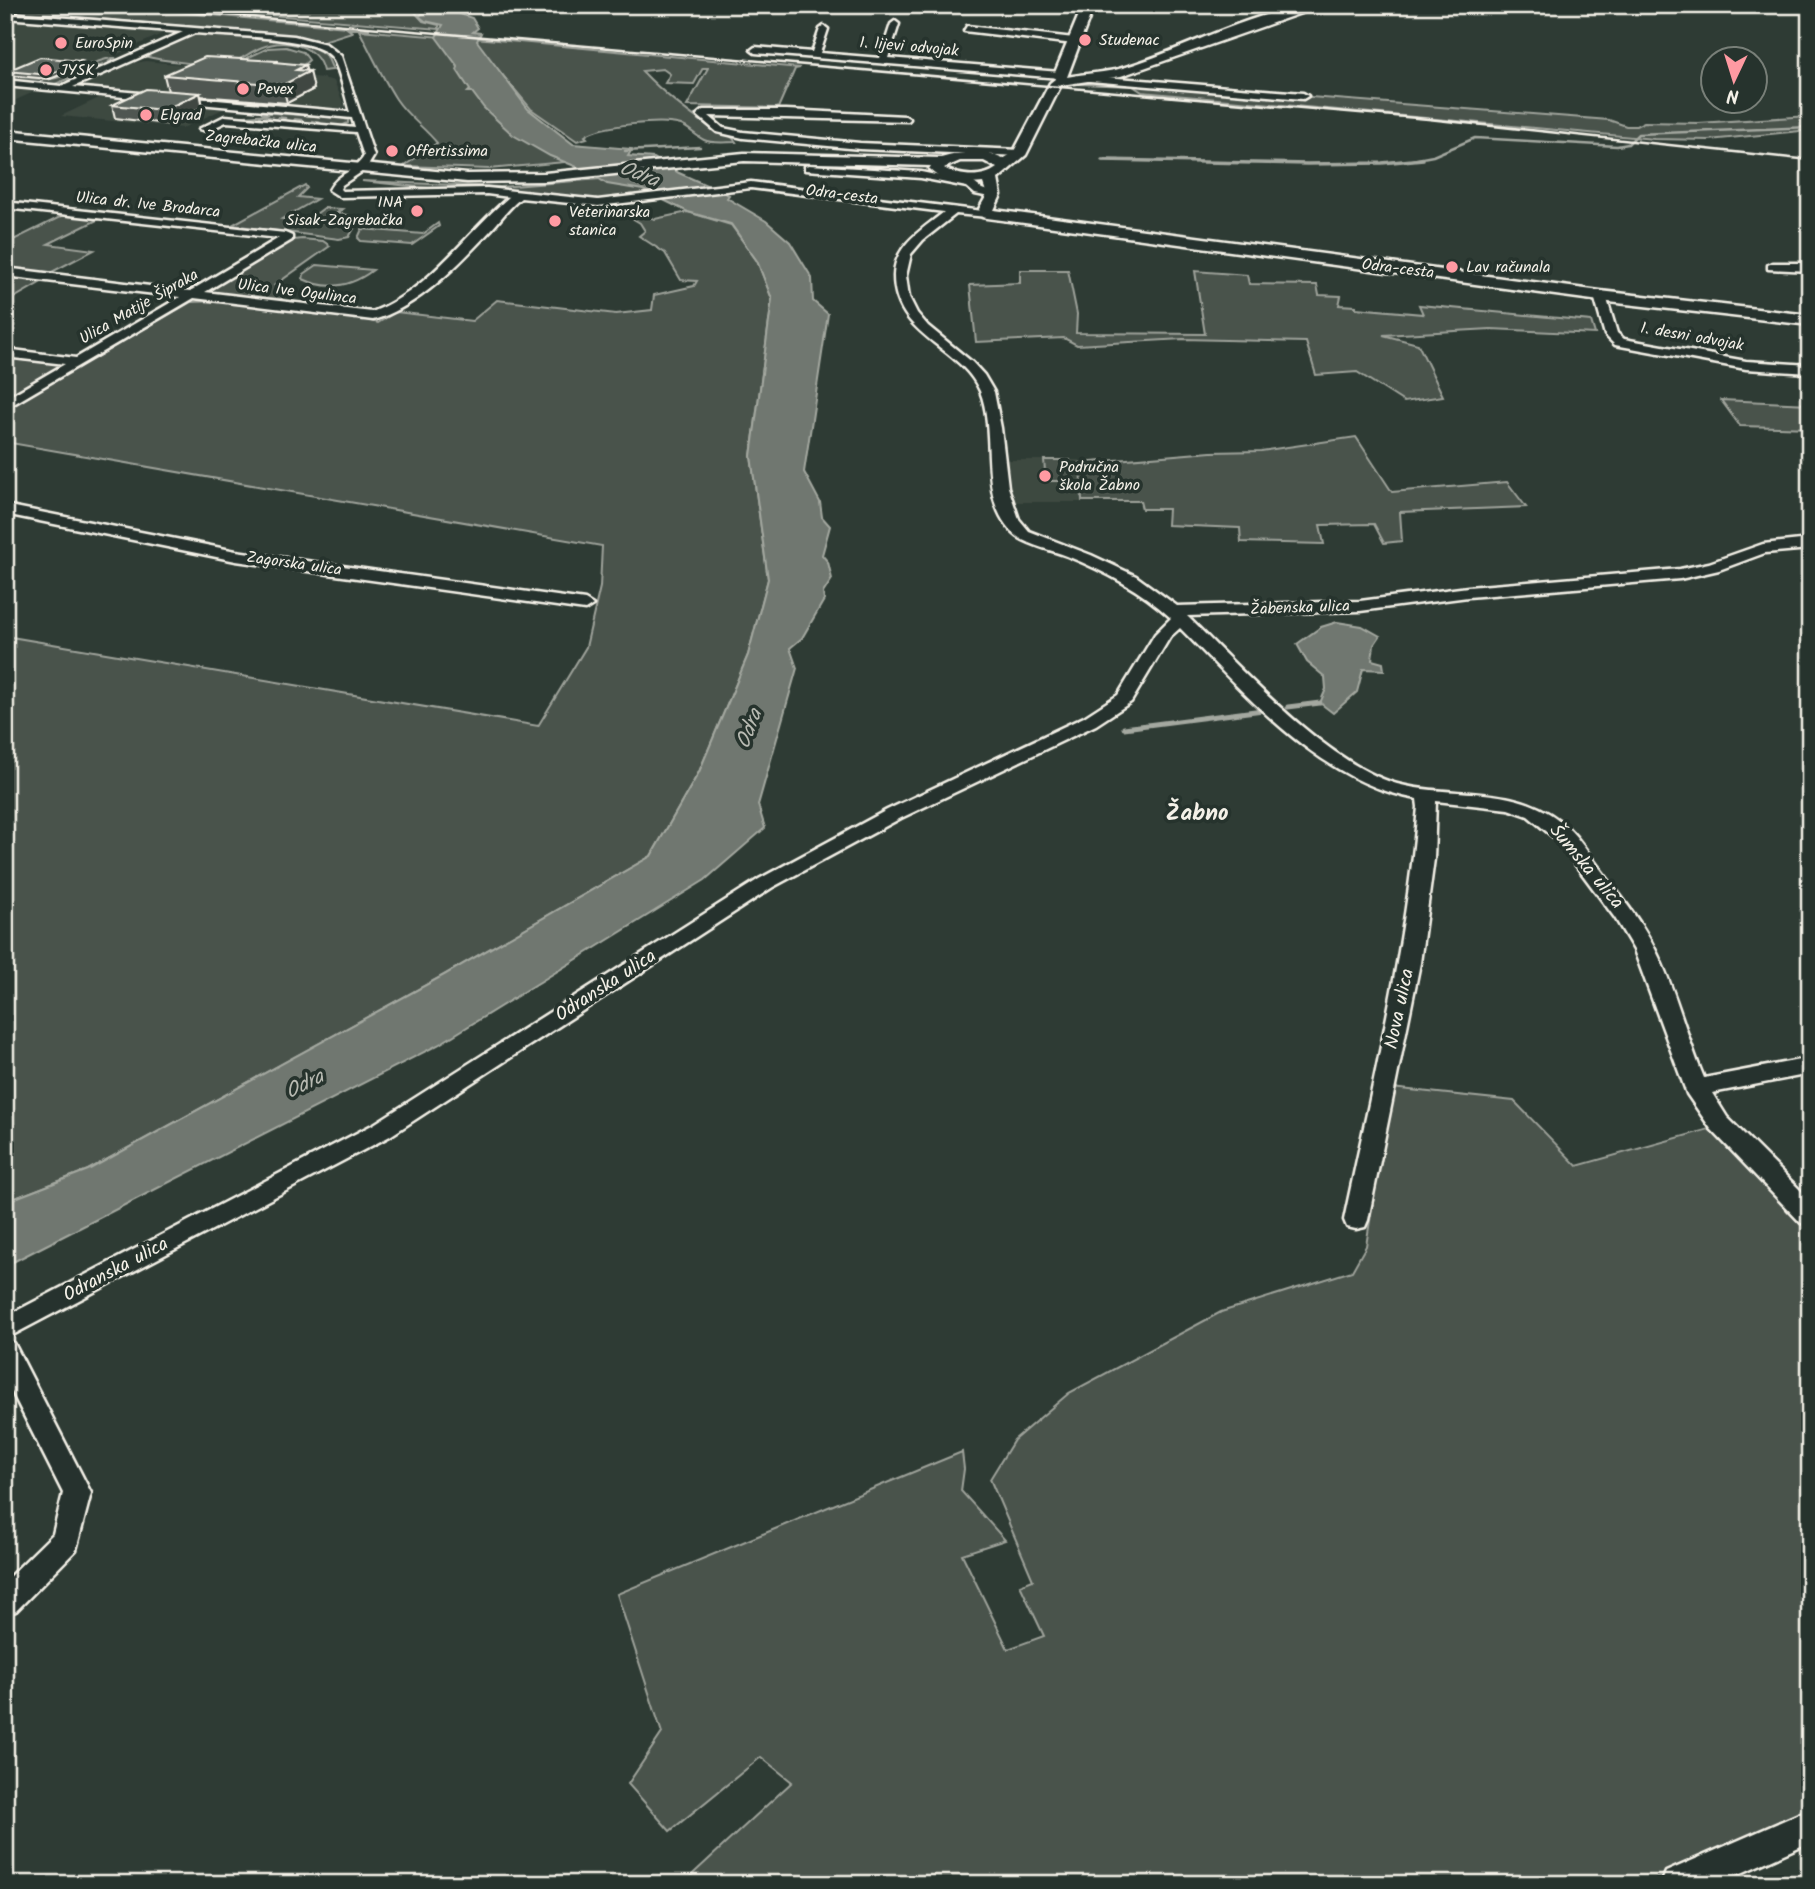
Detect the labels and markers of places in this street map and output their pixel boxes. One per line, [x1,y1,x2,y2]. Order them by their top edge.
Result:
place label: Studenac [1099,28,1160,53]
place label: EuroSpin [75,31,133,56]
marker: Studenac [1077,32,1093,48]
marker: EuroSpin [53,35,69,51]
place label: JYSK [60,58,95,83]
marker: JYSK [38,62,54,78]
place label: Pevex [257,77,295,102]
marker: Pevex [235,81,251,97]
place label: Elgrad [160,103,203,128]
marker: Elgrad [138,107,154,123]
place label: Offertissima [406,139,488,164]
marker: Offertissima [384,143,400,159]
place label: INA Sisak-Zagrebačka [286,190,403,233]
place label: Veterinarska stanica [569,200,650,243]
marker: INA Sisak-Zagrebačka [409,203,425,219]
marker: Veterinarska stanica [547,213,563,229]
place label: Lav računala [1466,255,1551,280]
marker: Lav računala [1444,259,1460,275]
place label: Područna škola Žabno [1059,455,1140,498]
marker: Područna škola Žabno [1037,468,1053,484]

